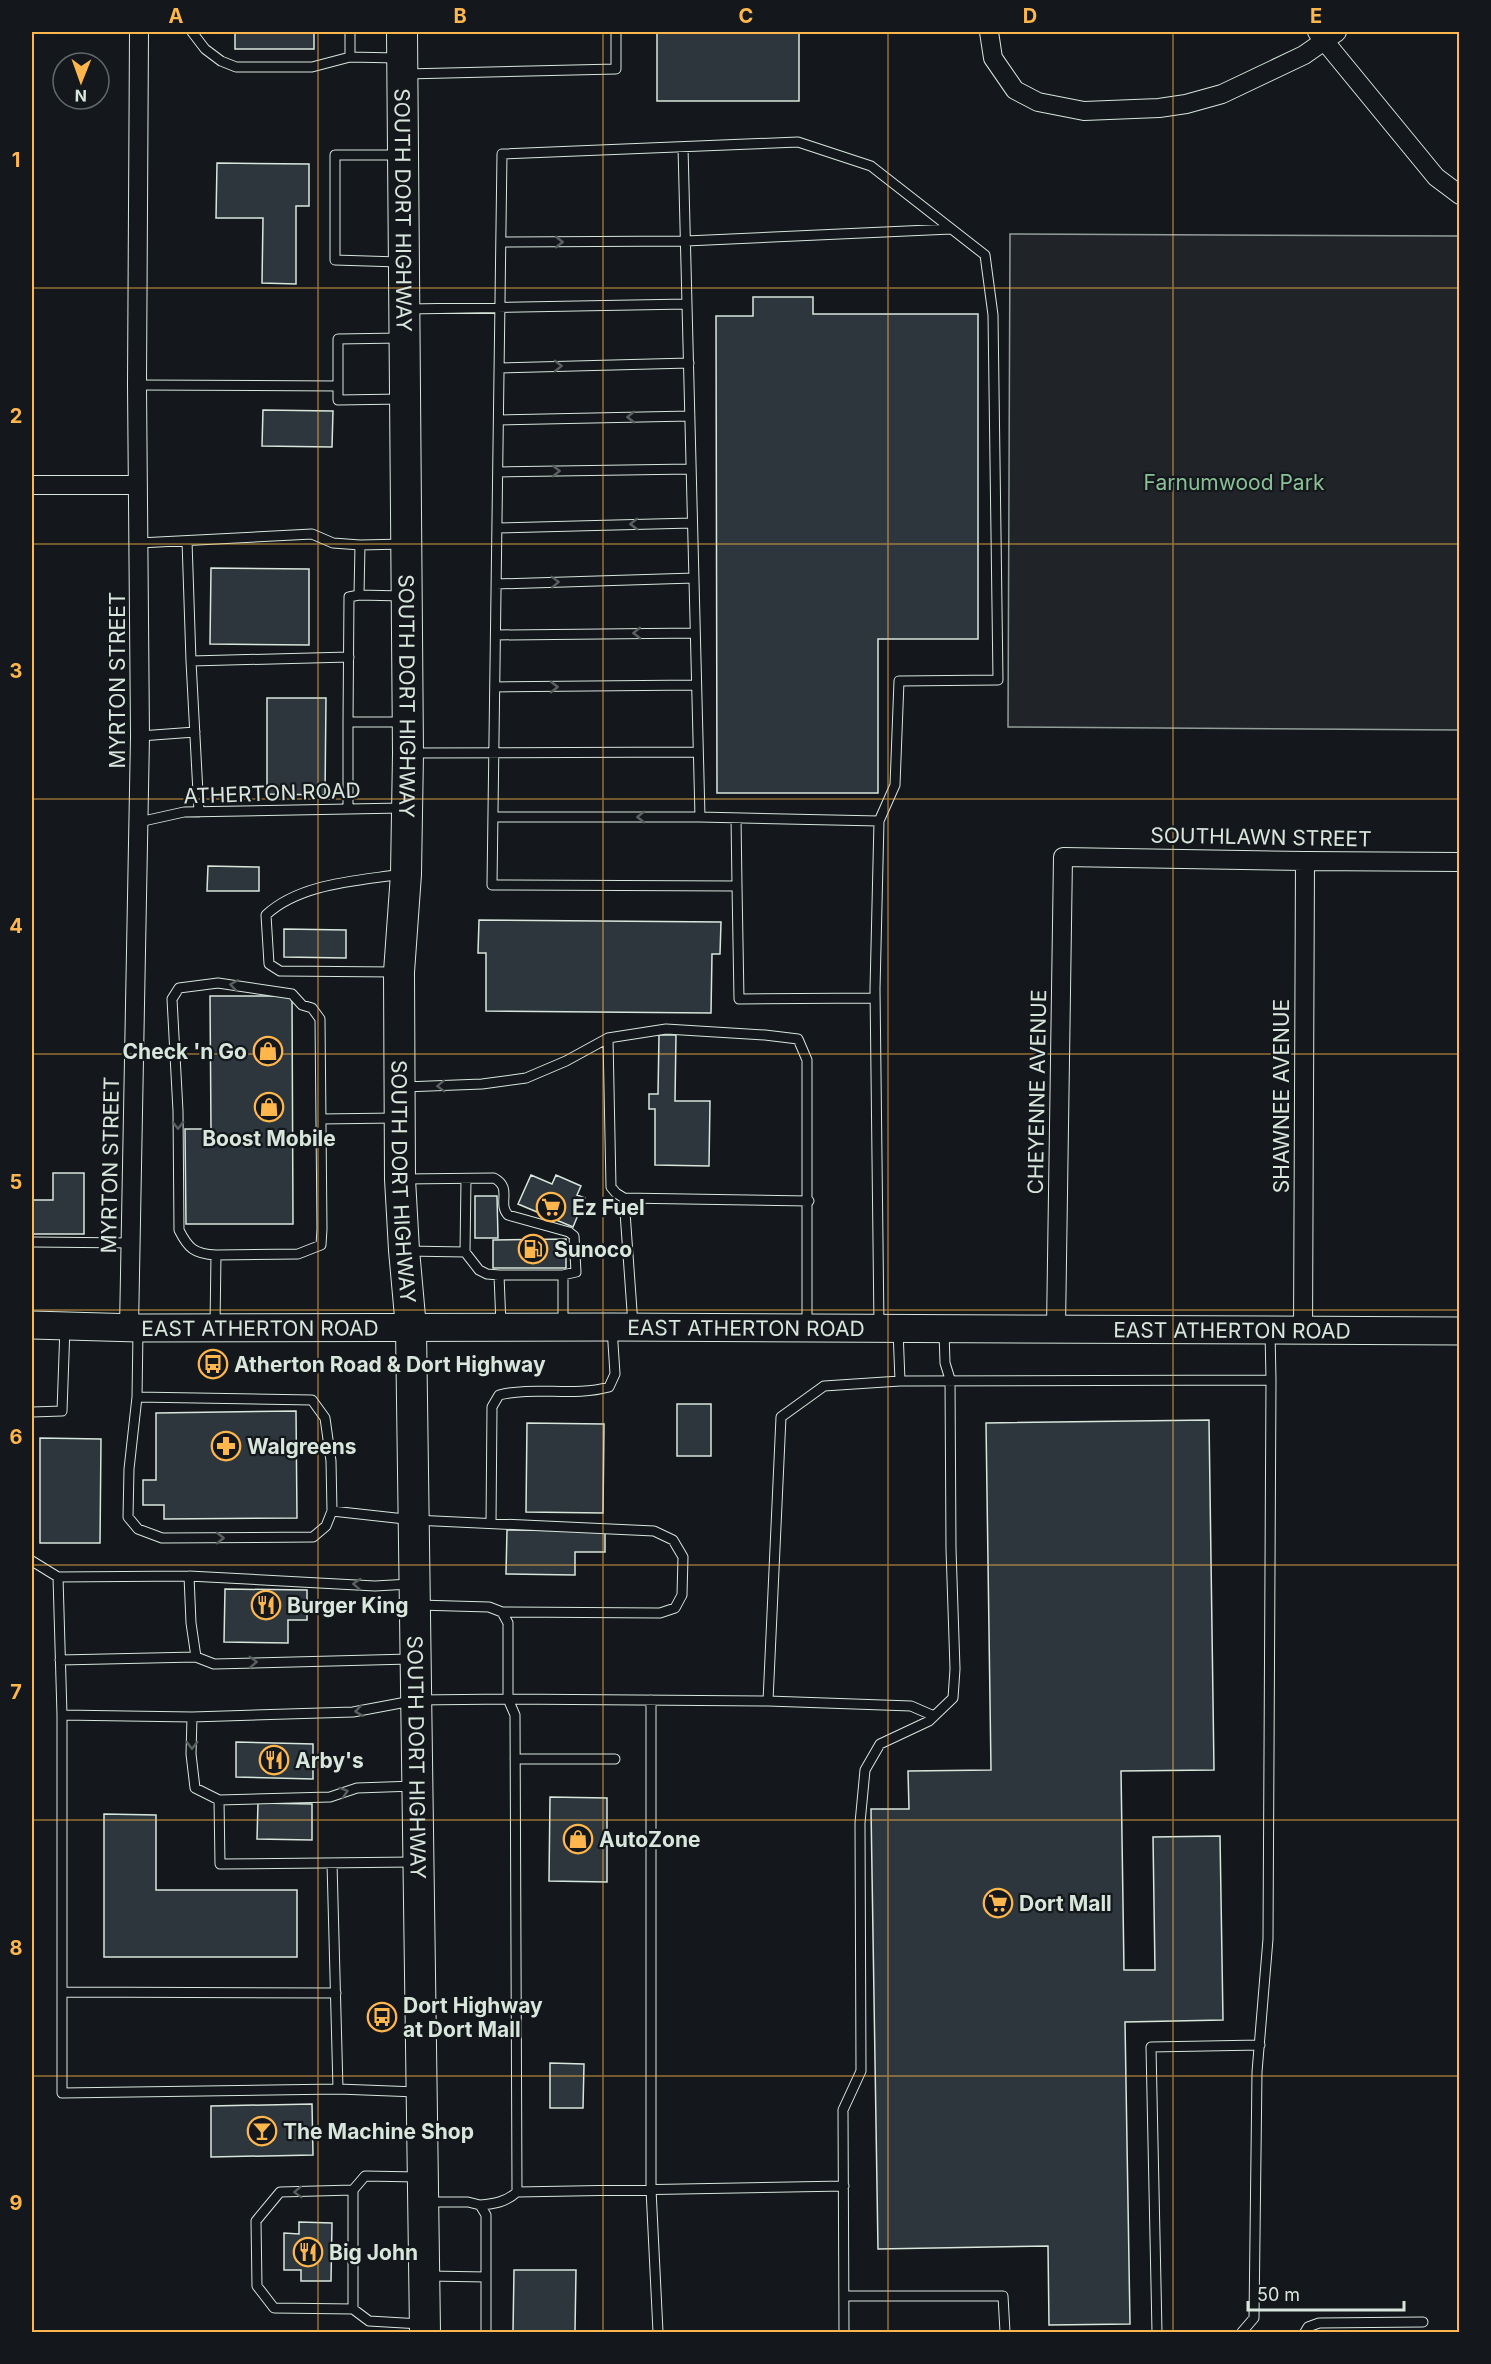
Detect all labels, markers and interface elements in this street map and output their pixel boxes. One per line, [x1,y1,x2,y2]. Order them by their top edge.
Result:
text: A [169,4,184,28]
text: B [453,4,467,28]
text: C [739,4,753,28]
text: D [1023,4,1037,28]
text: E [1310,4,1322,28]
north arrow [51,51,111,111]
text: N [74,86,87,106]
street label: SOUTH DORT HIGHWAY [390,88,417,332]
text: 1 [12,148,20,172]
one-way arrow [555,235,564,248]
one-way arrow [553,360,562,373]
text: 2 [10,404,22,428]
one-way arrow [627,411,636,423]
one-way arrow [552,465,561,477]
park label: Farnumwood Park [1144,470,1325,495]
one-way arrow [629,518,638,531]
street label: SOUTH DORT HIGHWAY [394,574,421,818]
one-way arrow [550,576,559,588]
street label: MYRTON STREET [105,592,130,768]
one-way arrow [632,627,641,639]
text: 3 [10,659,22,683]
one-way arrow [549,680,558,693]
street label: ATHERTON ROAD [183,777,361,809]
one-way arrow [637,811,646,823]
street label: SOUTHLAWN STREET [1150,823,1372,851]
text: 4 [9,914,23,938]
one-way arrow [230,979,239,991]
street label: CHEYENNE AVENUE [1023,989,1051,1195]
street label: SHAWNEE AVENUE [1269,999,1294,1193]
shop icon: Check 'n Go [252,1035,284,1067]
place label: Check 'n Go [123,1039,247,1064]
street label: SOUTH DORT HIGHWAY [387,1060,421,1304]
street label: MYRTON STREET [96,1076,124,1254]
one-way arrow [436,1079,445,1092]
shop icon: Boost Mobile [253,1091,285,1123]
one-way arrow [172,1120,184,1129]
place label: Boost Mobile [202,1126,336,1151]
text: 5 [10,1170,22,1194]
supermarket icon: Ez Fuel [535,1191,567,1223]
place label: Ez Fuel [572,1195,645,1220]
fuel station icon: Sunoco [517,1233,549,1265]
place label: Sunoco [554,1237,632,1262]
street label: EAST ATHERTON ROAD [141,1315,379,1340]
street label: EAST ATHERTON ROAD [627,1315,865,1341]
street label: EAST ATHERTON ROAD [1113,1317,1351,1343]
bus stop icon: Atherton Road & Dort Highway [197,1348,229,1380]
place label: Atherton Road & Dort Highway [234,1352,546,1377]
text: 6 [10,1425,23,1449]
pharmacy icon: Walgreens [210,1430,242,1462]
place label: Walgreens [247,1434,357,1459]
one-way arrow [216,1532,225,1544]
one-way arrow [352,1578,361,1591]
restaurant icon: Burger King [250,1589,282,1621]
place label: Burger King [287,1593,409,1618]
street label: SOUTH DORT HIGHWAY [403,1635,431,1879]
one-way arrow [249,1656,258,1669]
text: 7 [10,1680,22,1704]
one-way arrow [354,1704,364,1716]
one-way arrow [186,1741,198,1750]
restaurant icon: Arby's [258,1744,290,1776]
place label: Arby's [295,1748,364,1773]
one-way arrow [338,1787,349,1799]
shop icon: AutoZone [562,1823,594,1855]
place label: AutoZone [599,1827,701,1852]
supermarket icon: Dort Mall [982,1887,1014,1919]
place label: Dort Mall [1019,1891,1112,1916]
text: 8 [9,1936,23,1960]
place label: Dort Highway at Dort Mall [403,1993,543,2042]
bus stop icon: Dort Highway at Dort Mall [366,2001,398,2033]
bar icon: The Machine Shop [246,2115,278,2147]
place label: The Machine Shop [283,2119,474,2144]
one-way arrow [293,2185,302,2198]
text: 9 [10,2191,23,2215]
restaurant icon: Big John [292,2236,324,2268]
place label: Big John [329,2240,418,2265]
scale bar [1248,2274,1404,2312]
text: 50 m [1257,2284,1300,2305]

